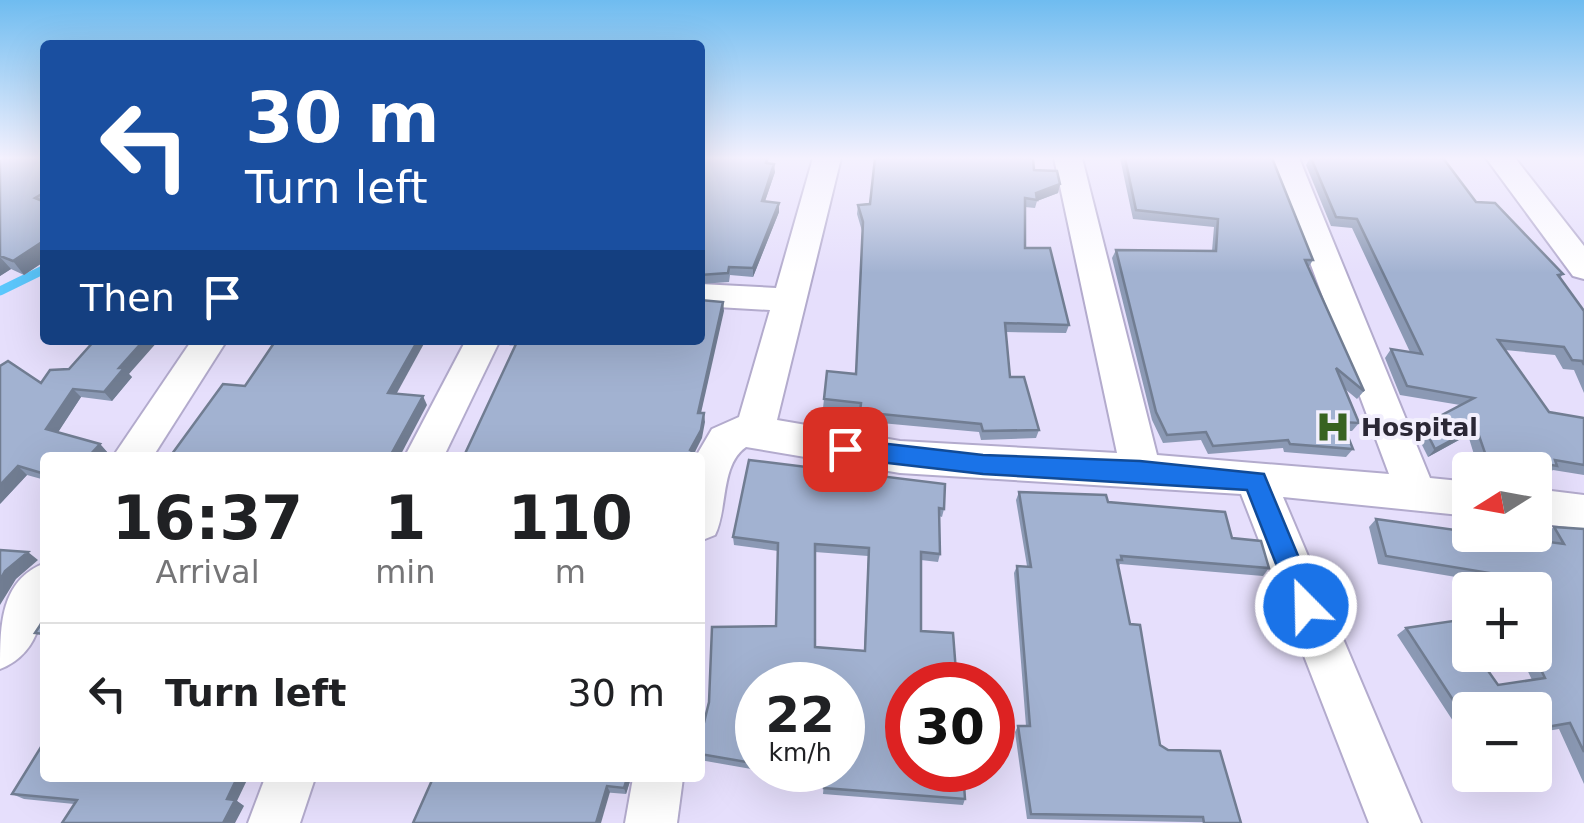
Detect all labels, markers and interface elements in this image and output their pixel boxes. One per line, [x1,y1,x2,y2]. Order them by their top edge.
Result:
text: 30 m [245,77,440,159]
icon: left [80,80,210,210]
text: Turn left [245,161,428,214]
icon: arrive [195,270,250,325]
text: Then [80,276,175,320]
pin [803,407,888,492]
hospital icon: Hospital [1314,408,1352,446]
place label: Hospital [1361,413,1478,442]
icon: arrive [818,422,873,477]
north arrow [1452,452,1552,552]
map controls [1452,452,1552,792]
text: 16:37 [112,483,303,553]
text: 1 [384,483,426,553]
text: 110 [508,483,633,553]
text: Arrival [156,553,260,591]
text: min [375,553,436,591]
text: m [555,553,586,591]
position arrow [1254,554,1358,658]
button: + [1452,572,1552,672]
speed limit sign: 30 [885,662,1015,792]
icon: left [80,666,135,721]
text: Turn left [165,671,346,715]
text: 30 m [568,671,665,715]
text: 22 [765,686,835,744]
button: − [1452,692,1552,792]
text: km/h [768,738,832,767]

